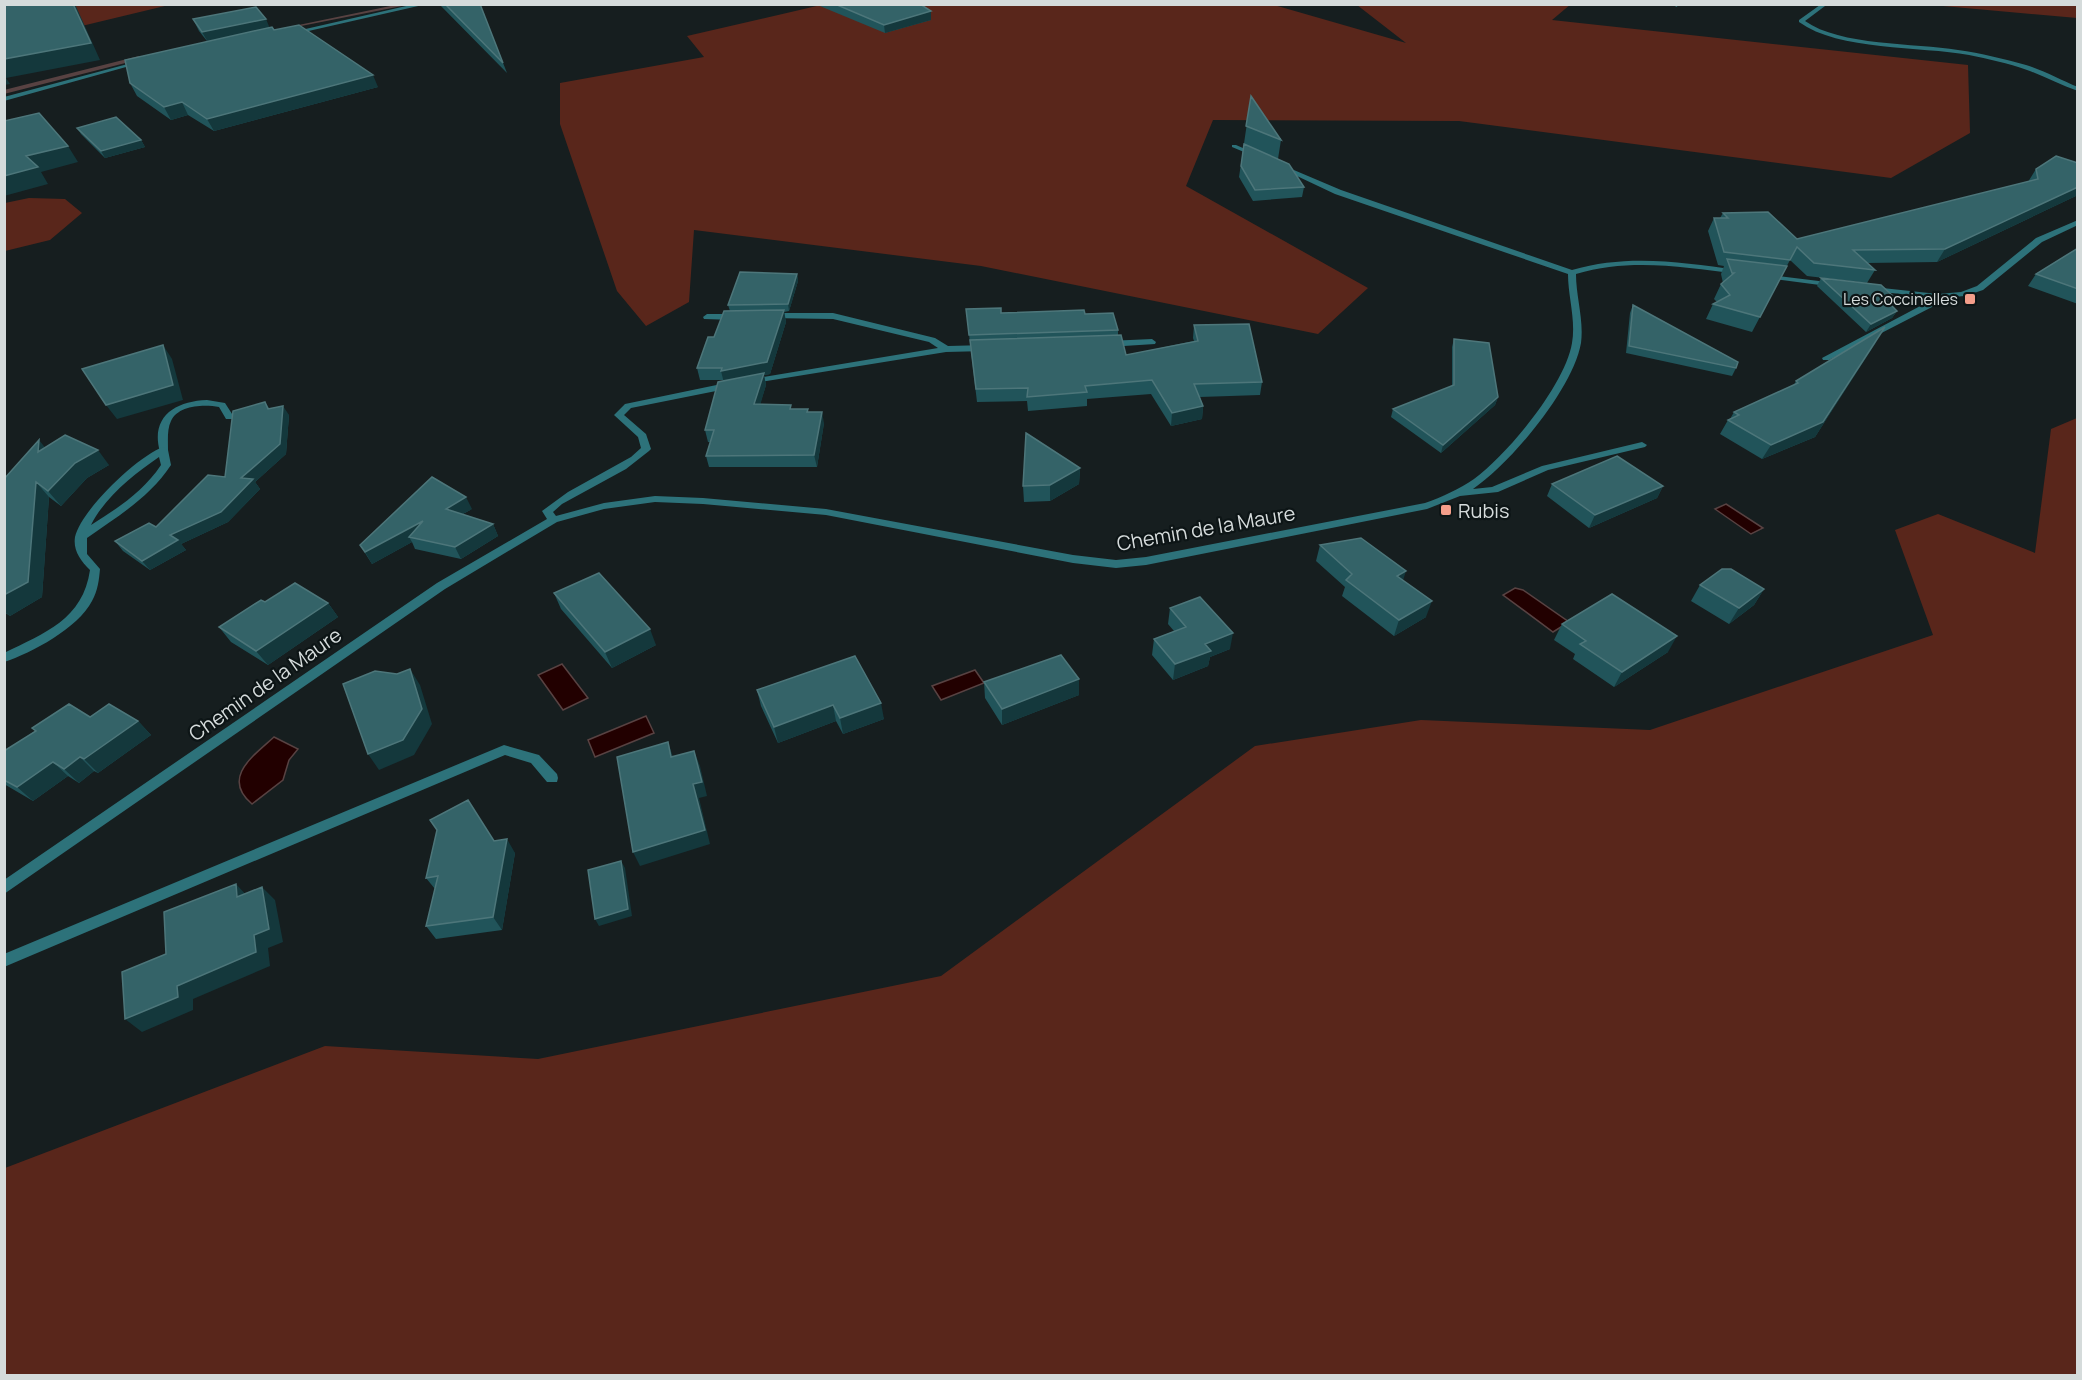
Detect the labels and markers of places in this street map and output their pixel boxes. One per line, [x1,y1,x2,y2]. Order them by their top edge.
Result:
place label: Les Coccinelles [1843,288,1958,310]
marker: Les Coccinelles [1963,292,1977,306]
place label: Rubis [1458,497,1510,524]
marker: Rubis [1439,503,1453,517]

